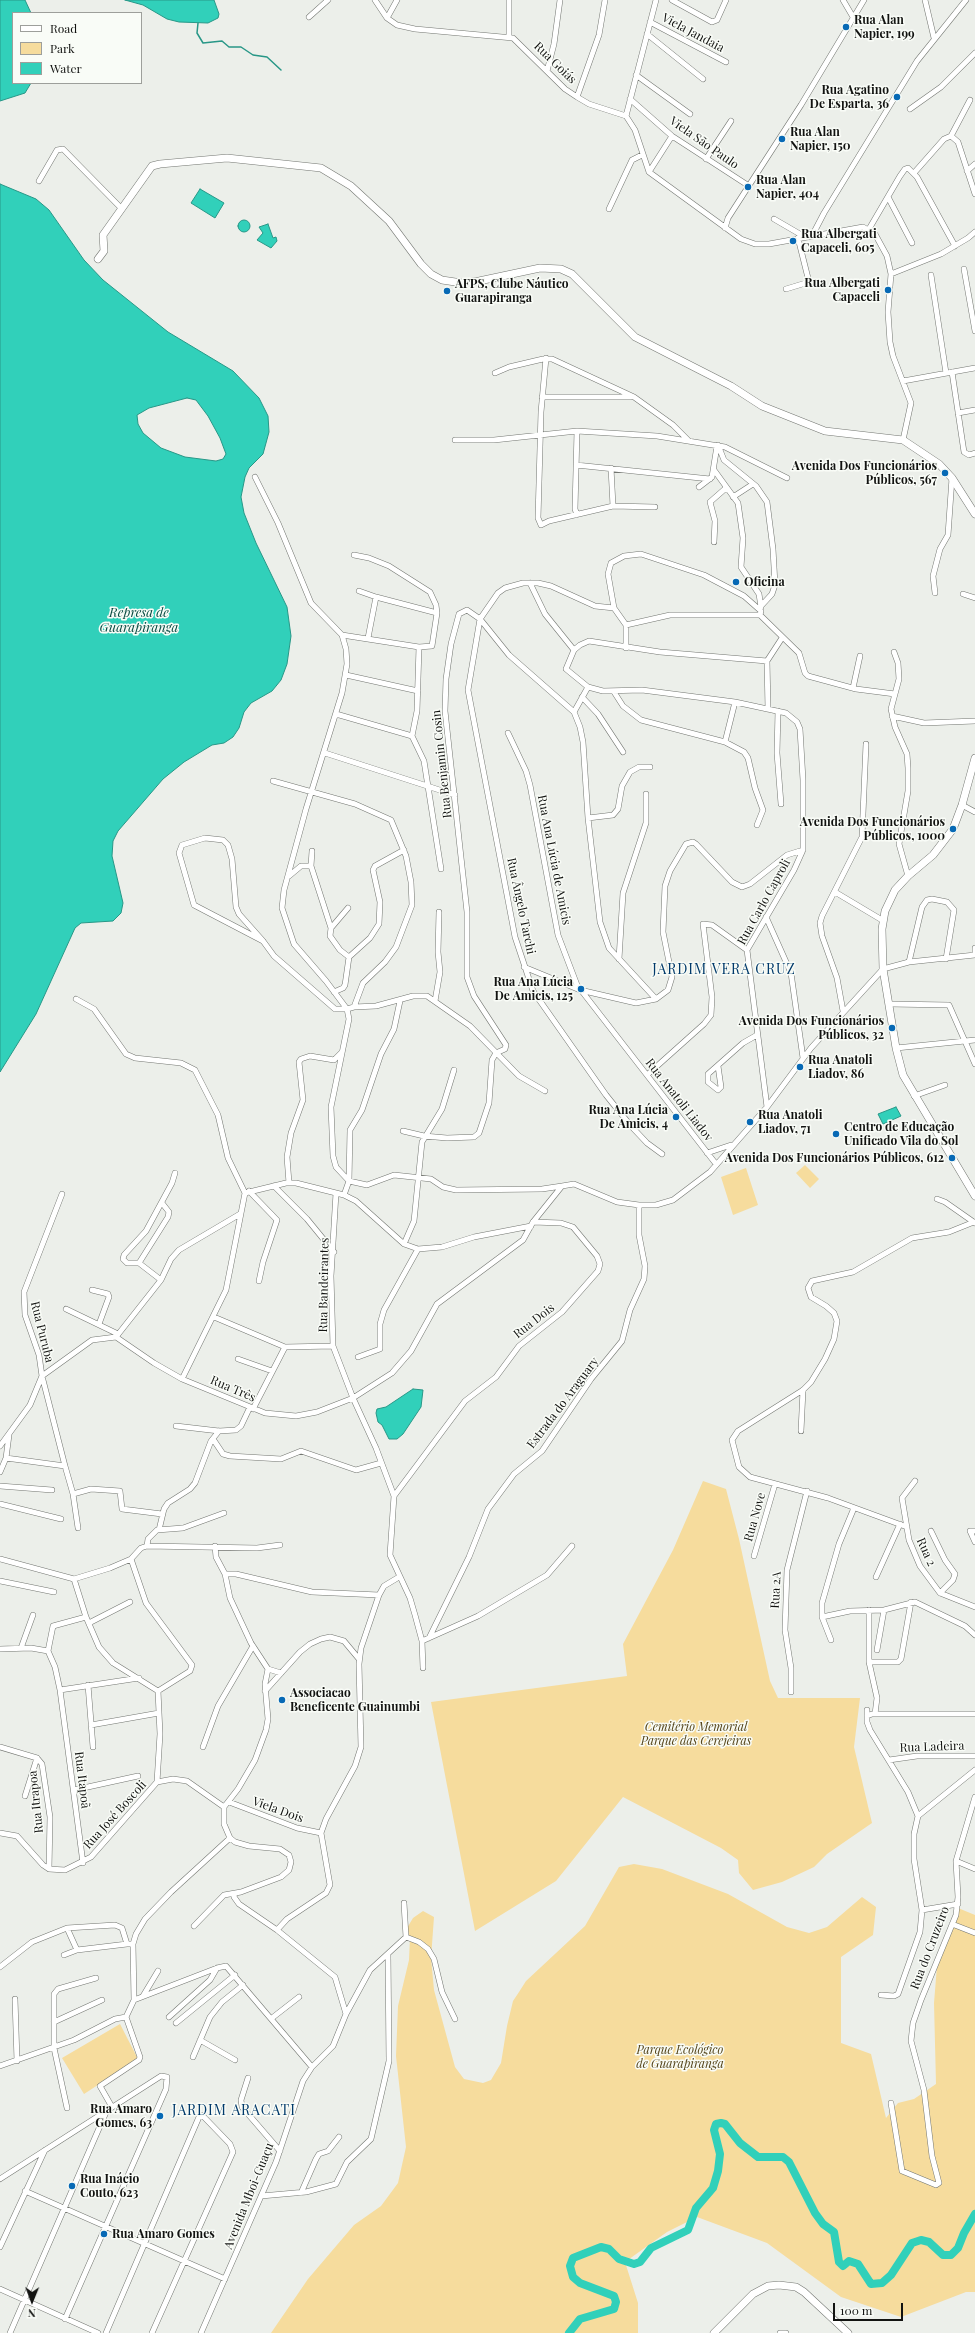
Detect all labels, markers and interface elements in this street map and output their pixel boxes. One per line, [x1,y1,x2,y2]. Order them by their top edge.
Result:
street label: Viela Jandaia [659,11,727,55]
legend [12,12,142,84]
place label: Rua Alan Napier, 199 [854,13,915,41]
text: Road [50,20,77,36]
marker: Rua Alan Napier, 199 [841,22,851,32]
street label: Rua Goiás [531,39,579,87]
text: Park [50,40,75,56]
text: Water [50,60,82,76]
place label: Rua Agatino De Esparta, 36 [810,83,889,111]
marker: Rua Agatino De Esparta, 36 [892,92,902,102]
street label: Viela São Paulo [667,114,741,172]
place label: Rua Alan Napier, 150 [790,125,850,153]
marker: Rua Alan Napier, 150 [777,134,787,144]
place label: Rua Alan Napier, 404 [756,173,819,201]
marker: Rua Alan Napier, 404 [743,182,753,192]
place label: Rua Albergati Capaceli, 605 [801,227,877,255]
marker: Rua Albergati Capaceli, 605 [788,236,798,246]
place label: Rua Albergati Capaceli [804,276,880,304]
place label: AFPS, Clube Náutico Guarapiranga [455,277,569,305]
marker: Rua Albergati Capaceli [883,285,893,295]
marker: AFPS, Clube Náutico Guarapiranga [442,286,452,296]
place label: Avenida Dos Funcionários Públicos, 567 [792,459,937,487]
marker: Avenida Dos Funcionários Públicos, 567 [940,468,950,478]
place label: Oficina [744,575,785,589]
marker: Oficina [731,577,741,587]
water label: Represa de Guarapiranga [100,605,178,636]
street label: Rua Benjamin Cosin [429,709,455,819]
street label: Rua Ana Lúcia de Amicis [534,794,574,926]
place label: Avenida Dos Funcionários Públicos, 1000 [800,815,945,843]
marker: Avenida Dos Funcionários Públicos, 1000 [948,824,958,834]
street label: Rua Ângelo Tarchi [504,856,538,956]
street label: Rua Carlo Caproli [735,857,793,947]
district label: JARDIM VERA CRUZ [652,962,796,978]
place label: Rua Ana Lúcia De Amicis, 125 [493,975,573,1003]
marker: Rua Ana Lúcia De Amicis, 125 [576,984,586,994]
place label: Avenida Dos Funcionários Públicos, 32 [739,1014,884,1042]
marker: Avenida Dos Funcionários Públicos, 32 [887,1023,897,1033]
place label: Rua Anatoli Liadov, 86 [808,1053,873,1081]
street label: Rua Anatoli Liadov [642,1056,716,1144]
marker: Rua Anatoli Liadov, 86 [795,1062,805,1072]
place label: Rua Ana Lúcia De Amicis, 4 [588,1103,668,1131]
place label: Rua Anatoli Liadov, 71 [758,1108,823,1136]
marker: Rua Ana Lúcia De Amicis, 4 [671,1112,681,1122]
marker: Rua Anatoli Liadov, 71 [745,1117,755,1127]
place label: Centro de Educação Unificado Vila do Sol [844,1120,958,1148]
marker: Centro de Educação Unificado Vila do Sol [831,1129,841,1139]
place label: Avenida Dos Funcionários Públicos, 612 [725,1151,944,1165]
marker: Avenida Dos Funcionários Públicos, 612 [947,1153,957,1163]
street label: Rua Bandeirantes [316,1237,332,1333]
street label: Rua Puruba [27,1300,57,1364]
street label: Rua Dois [511,1301,557,1341]
street label: Estrada do Araguary [524,1355,602,1451]
street label: Rua Três [208,1373,258,1405]
street label: Rua Nove [741,1491,769,1543]
street label: Rua 2 [913,1536,939,1568]
street label: Rua 2A [768,1571,784,1609]
place label: Associacao Beneficente Guainumbi [290,1686,420,1714]
marker: Associacao Beneficente Guainumbi [277,1695,287,1705]
park label: Cemitério Memorial Parque das Cerejeiras [641,1720,751,1748]
street label: Rua Ladeira [899,1739,965,1755]
street label: Rua Itapoã [71,1751,93,1809]
street label: Rua Itrapoa [26,1770,46,1834]
street label: Rua José Boscoli [81,1778,149,1852]
street label: Viela Dois [250,1794,306,1826]
street label: Rua do Cruzeiro [908,1904,952,1992]
park label: Parque Ecológico de Guarapiranga [636,2043,724,2071]
place label: Rua Amaro Gomes, 63 [90,2102,152,2130]
district label: JARDIM ARACATI [172,2103,296,2119]
marker: Rua Amaro Gomes, 63 [155,2111,165,2121]
street label: Avenida Mboi-Guaçu [221,2141,277,2251]
place label: Rua Inácio Couto, 623 [80,2172,139,2200]
marker: Rua Inácio Couto, 623 [67,2181,77,2191]
place label: Rua Amaro Gomes [112,2227,215,2241]
marker: Rua Amaro Gomes [99,2229,109,2239]
north arrow [12,2281,52,2321]
scale bar [835,2295,905,2321]
text: 100 m [840,2302,872,2318]
text: N [28,2306,36,2321]

